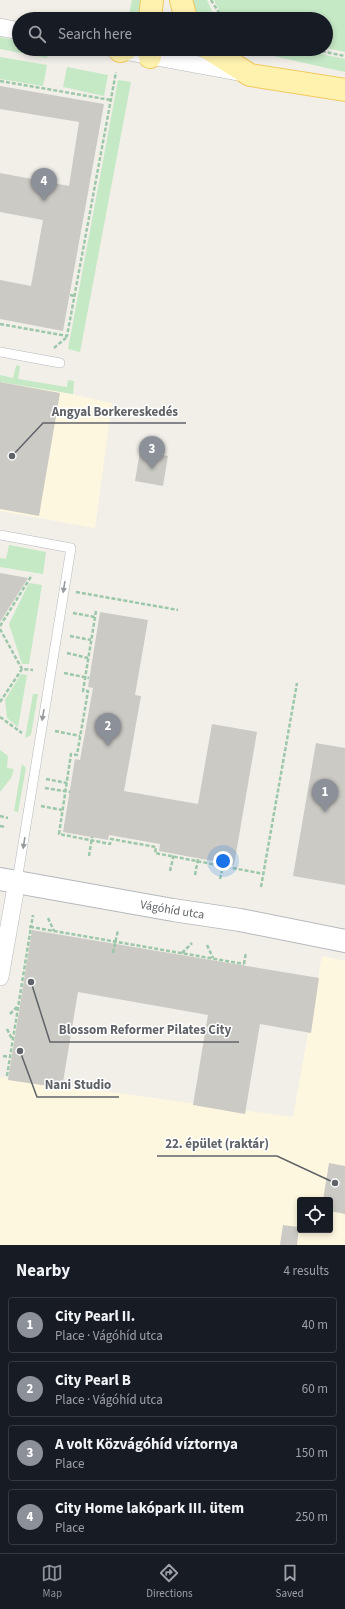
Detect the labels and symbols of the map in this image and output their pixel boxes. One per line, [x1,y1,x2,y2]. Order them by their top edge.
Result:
pin: 4 [31,168,57,201]
callout: Angyal Borkereskedés [43,398,186,423]
text: Angyal Borkereskedés [51,403,178,421]
pin: 3 [139,436,165,469]
one-way arrow [61,581,67,593]
one-way arrow [40,709,46,721]
pin: 2 [95,713,121,746]
pin: 1 [312,779,338,812]
one-way arrow [21,837,27,850]
your location [213,851,233,871]
street label: Vágóhíd utca [139,896,206,923]
callout: Blossom Reformer Pilates City [50,1017,239,1042]
text: Blossom Reformer Pilates City [59,1021,231,1039]
callout: Nani Studio [37,1072,119,1097]
text: Nani Studio [45,1076,111,1094]
callout: 22. épület (raktár) [157,1131,277,1156]
text: 22. épület (raktár) [165,1135,269,1153]

